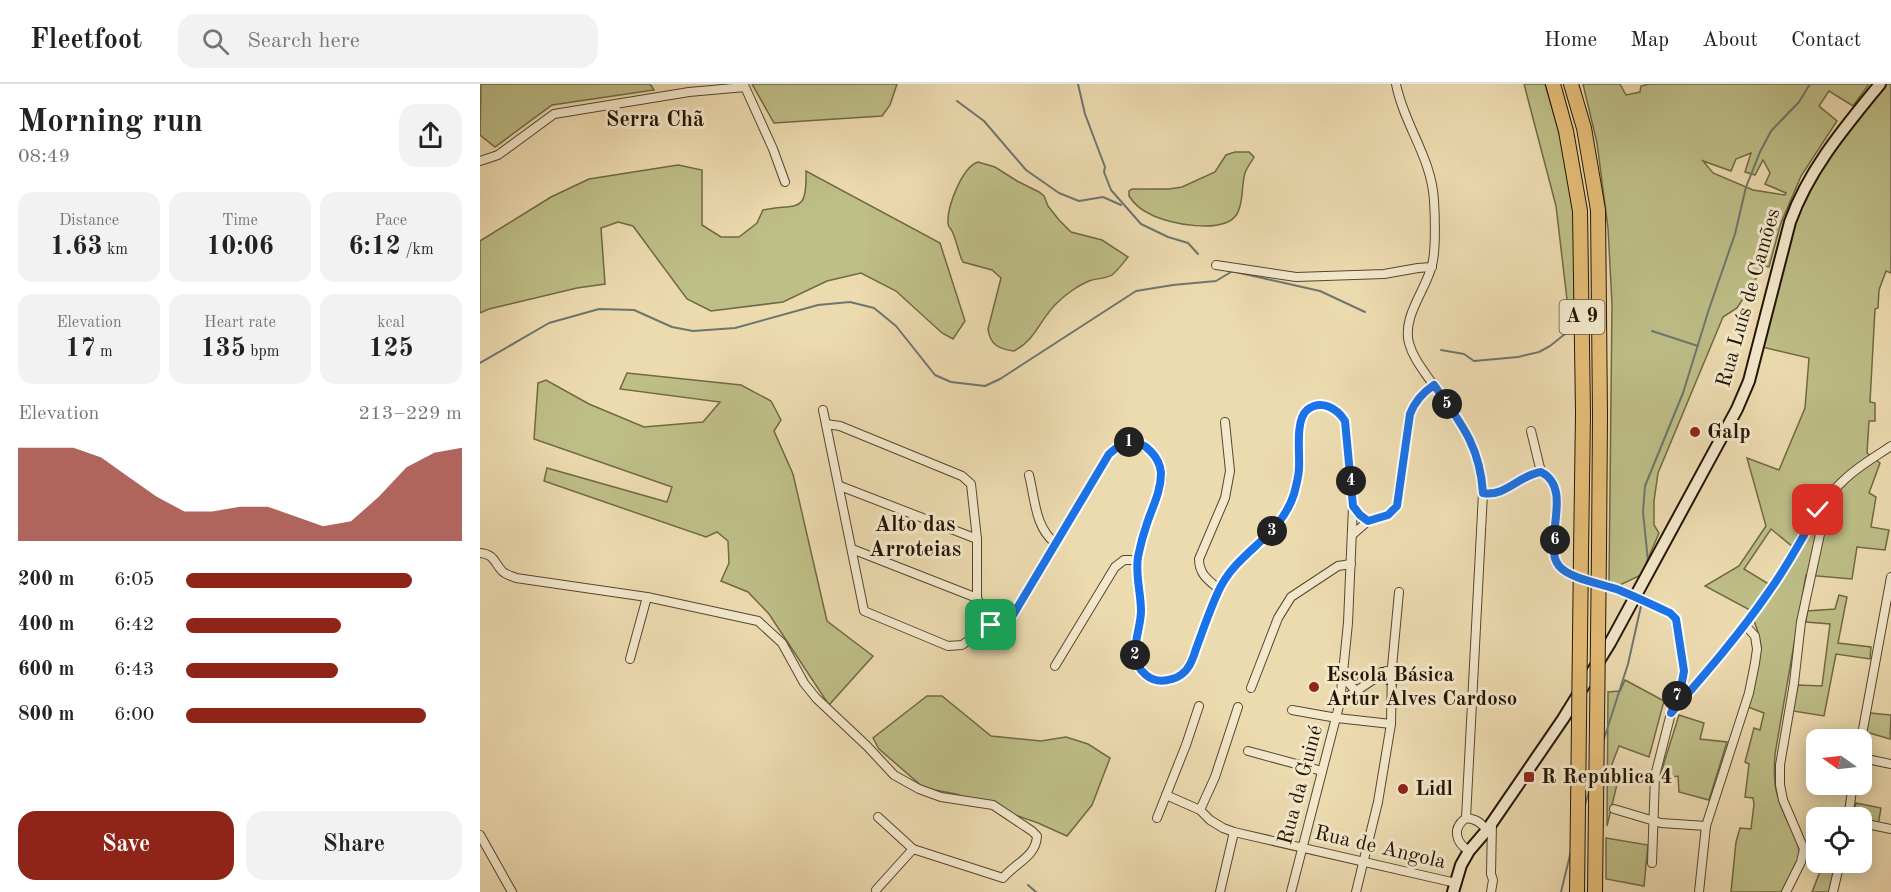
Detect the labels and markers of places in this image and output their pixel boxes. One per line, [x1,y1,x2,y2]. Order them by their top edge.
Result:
pin: 5 [1432,389,1462,419]
place label: Galp [1707,422,1751,443]
marker: Galp [1688,425,1702,439]
pin: 1 [1114,427,1144,457]
pin: 4 [1336,466,1366,496]
pin [1792,484,1843,535]
pin: 3 [1257,516,1287,546]
pin: 6 [1540,525,1570,555]
pin [965,599,1016,650]
pin: 2 [1120,640,1150,670]
place label: Escola Básica Artur Alves Cardoso [1326,665,1517,710]
marker: Escola Básica Artur Alves Cardoso [1307,680,1321,694]
pin: 7 [1662,681,1692,711]
place label: R República 4 [1541,767,1673,788]
marker: R República 4 [1522,770,1536,784]
place label: Lidl [1415,779,1453,800]
marker: Lidl [1396,782,1410,796]

